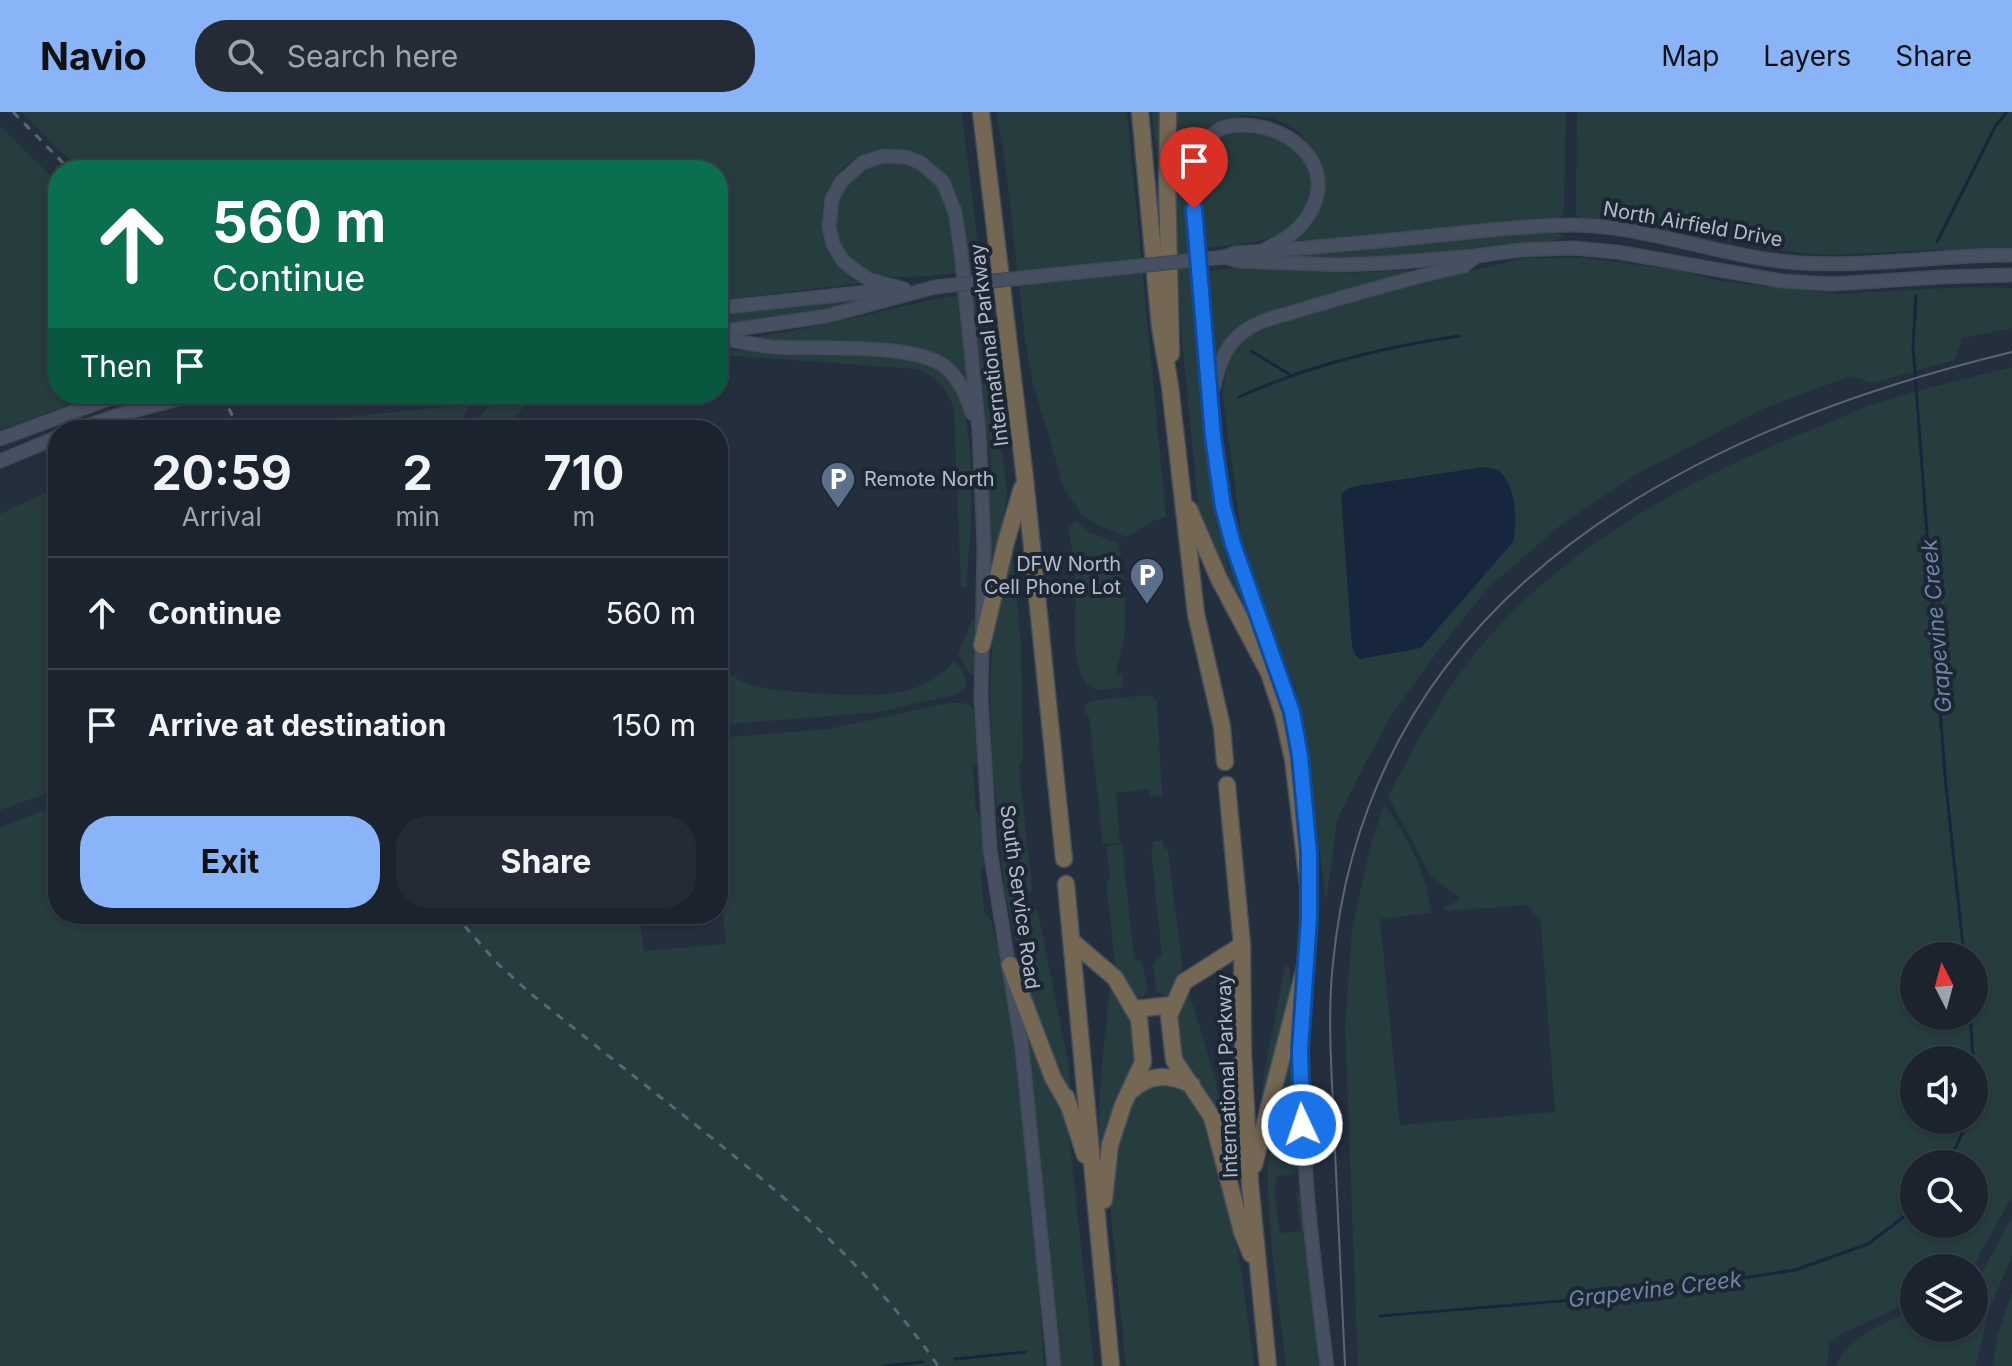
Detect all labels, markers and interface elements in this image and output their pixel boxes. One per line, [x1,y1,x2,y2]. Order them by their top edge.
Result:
search box [195,20,755,92]
text: Navio [40,33,147,79]
icon: search [223,34,267,78]
text: Search here [287,38,458,74]
text: Map [1661,39,1719,73]
text: Layers [1763,39,1851,73]
text: Share [1895,39,1972,73]
pin [1160,127,1228,209]
icon: arrive [1172,139,1216,183]
text: 560 m [212,188,386,256]
icon: ahead [80,192,184,296]
street label: North Airfield Drive [1601,196,1785,252]
street label: International Parkway [965,242,1013,448]
text: Continue [212,256,365,300]
icon: arrive [168,344,212,388]
text: Then [80,348,152,384]
text: 20:59 [152,443,292,502]
text: 2 [403,443,433,502]
text: 710 [543,443,624,502]
parking icon: Remote North [819,460,857,510]
place label: Remote North [864,467,995,491]
text: Arrival [182,501,262,532]
text: min [396,501,440,532]
text: m [573,501,595,532]
water label: Grapevine Creek [1915,537,1957,714]
place label: DFW North Cell Phone Lot [984,552,1121,599]
parking icon: DFW North Cell Phone Lot [1128,556,1166,606]
icon: ahead [80,591,124,635]
text: Continue [148,595,282,631]
text: 560 m [606,595,696,631]
icon: arrive [80,703,124,747]
text: Arrive at destination [148,707,446,743]
text: 150 m [612,707,696,743]
street label: South Service Road [995,803,1045,991]
button: Exit [80,816,380,908]
button: Share [396,816,696,908]
north arrow [1900,942,1988,1030]
map controls [1900,942,1988,1342]
street label: International Parkway [1211,973,1243,1179]
button: sound [1900,1046,1988,1134]
position arrow [1260,1083,1344,1167]
button: search [1900,1150,1988,1238]
button: layers [1900,1254,1988,1342]
water label: Grapevine Creek [1567,1265,1744,1313]

